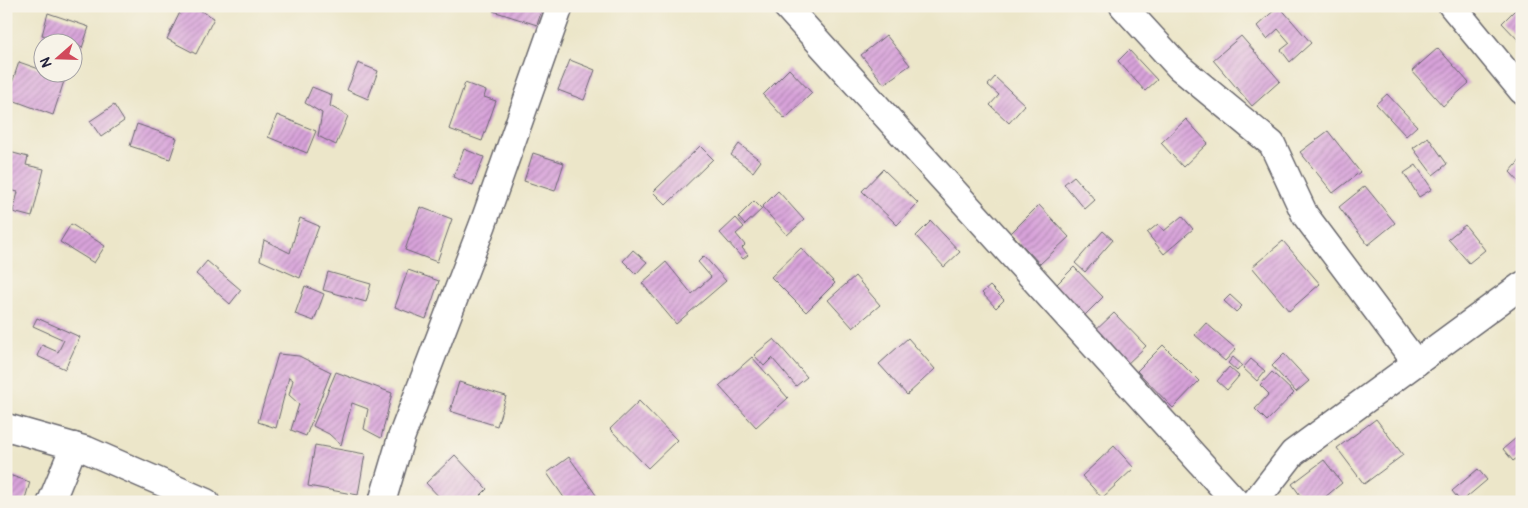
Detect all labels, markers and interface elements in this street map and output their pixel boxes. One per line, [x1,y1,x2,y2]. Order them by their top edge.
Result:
north arrow [32,32,82,82]
text: N [37,55,56,70]

